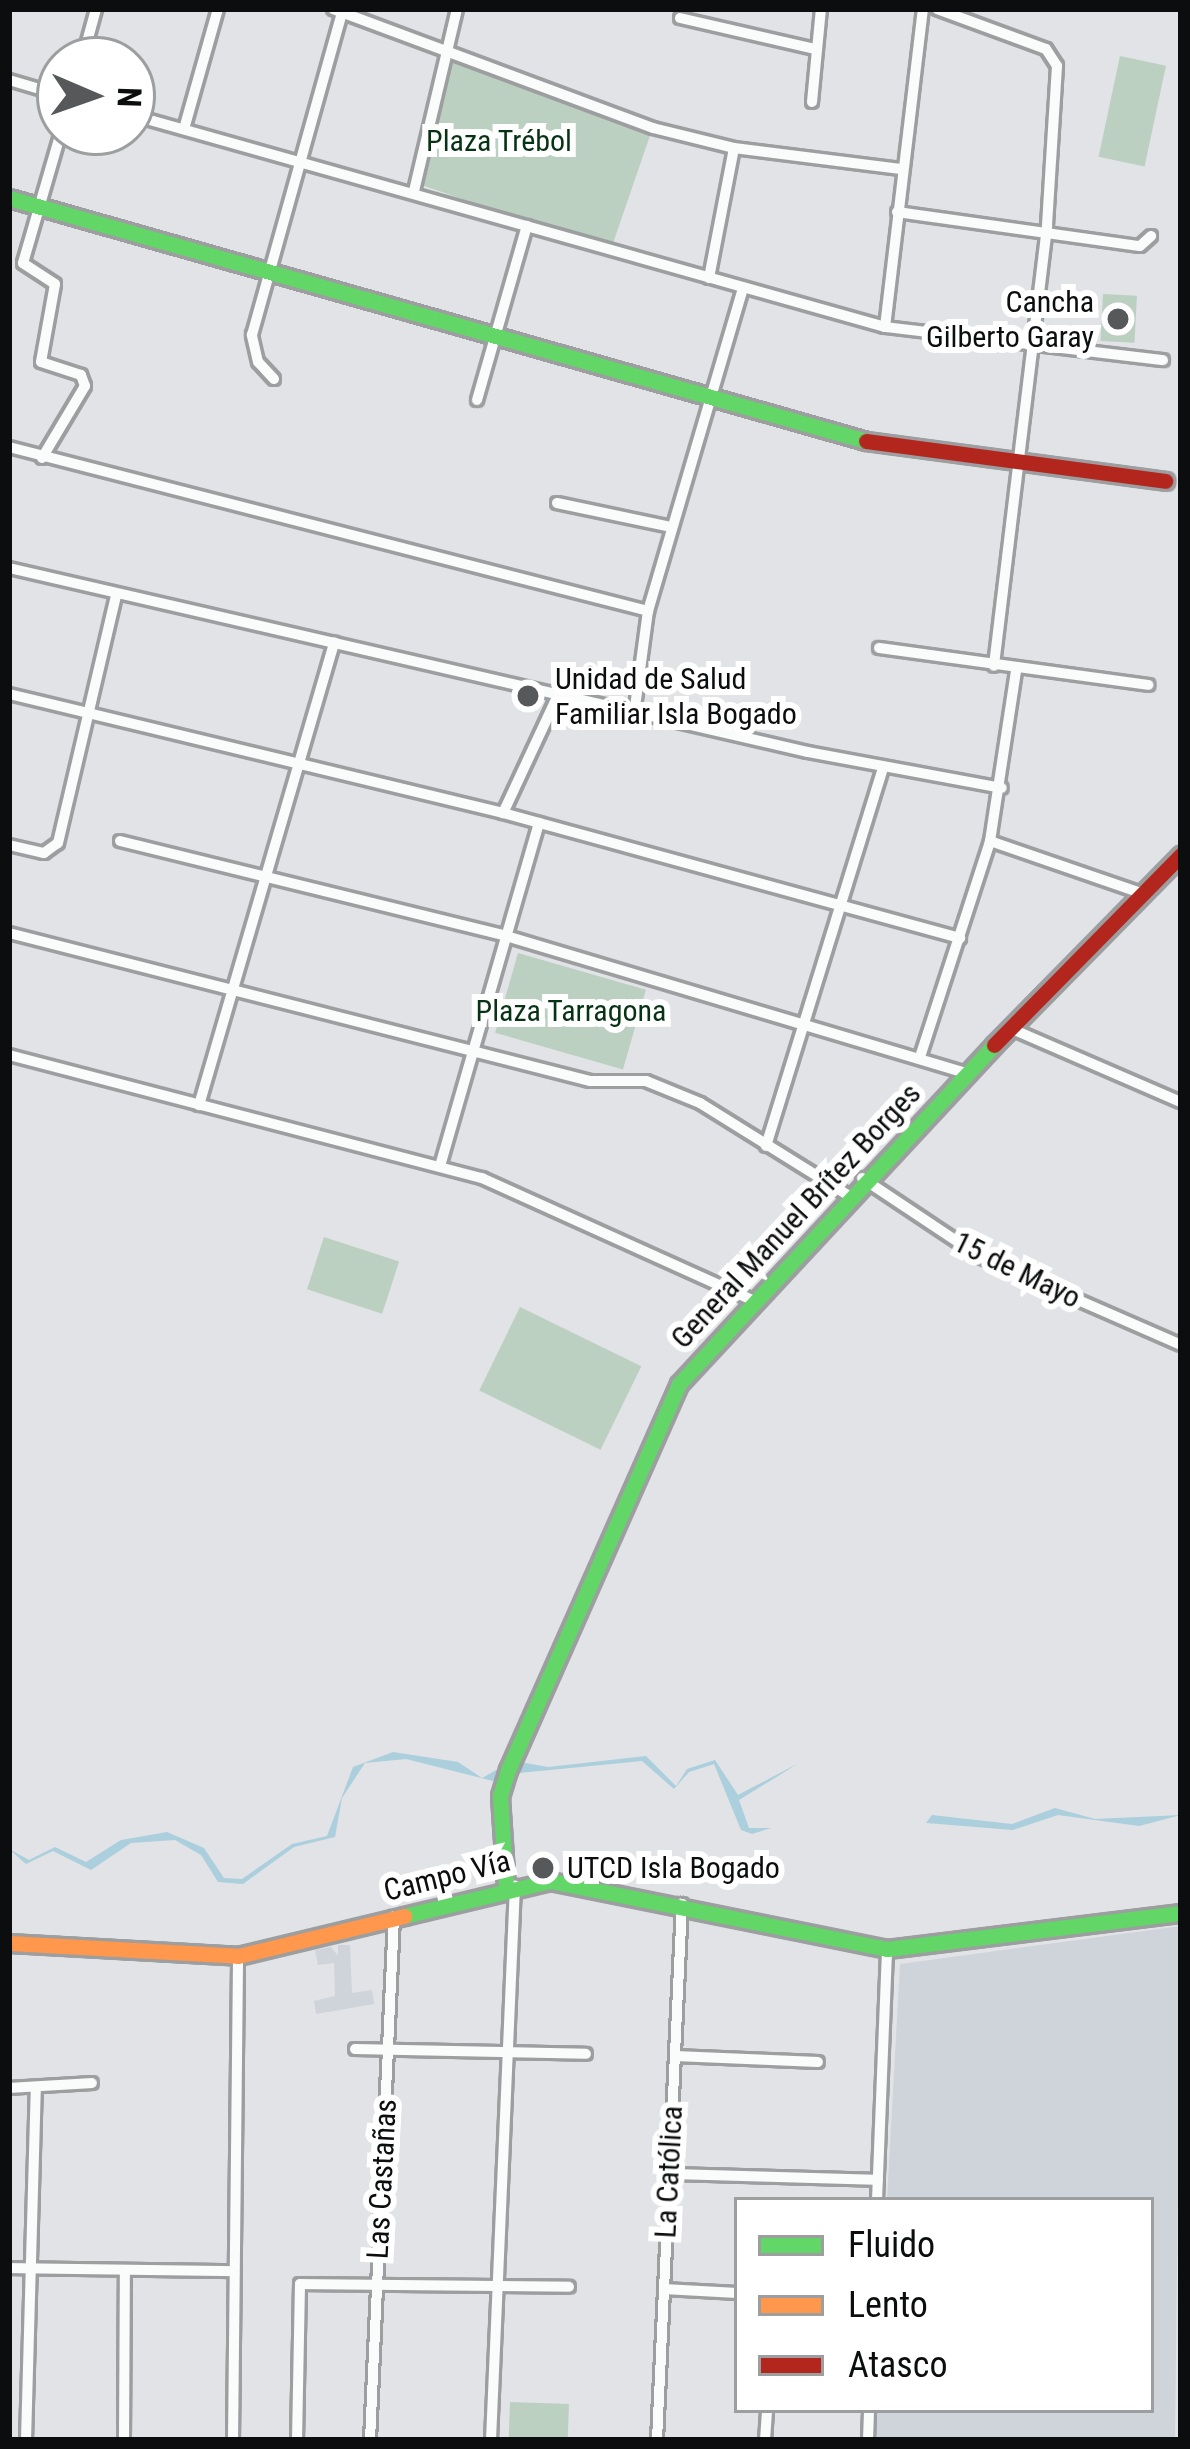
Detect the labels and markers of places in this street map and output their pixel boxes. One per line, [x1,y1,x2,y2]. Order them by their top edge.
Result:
place label: Cancha Gilberto Garay [926,284,1094,354]
marker: Cancha Gilberto Garay [1105,306,1131,332]
place label: Unidad de Salud Familiar Isla Bogado [555,661,797,732]
marker: Unidad de Salud Familiar Isla Bogado [512,680,544,712]
place label: UTCD Isla Bogado [567,1850,780,1886]
marker: UTCD Isla Bogado [530,1855,556,1881]

